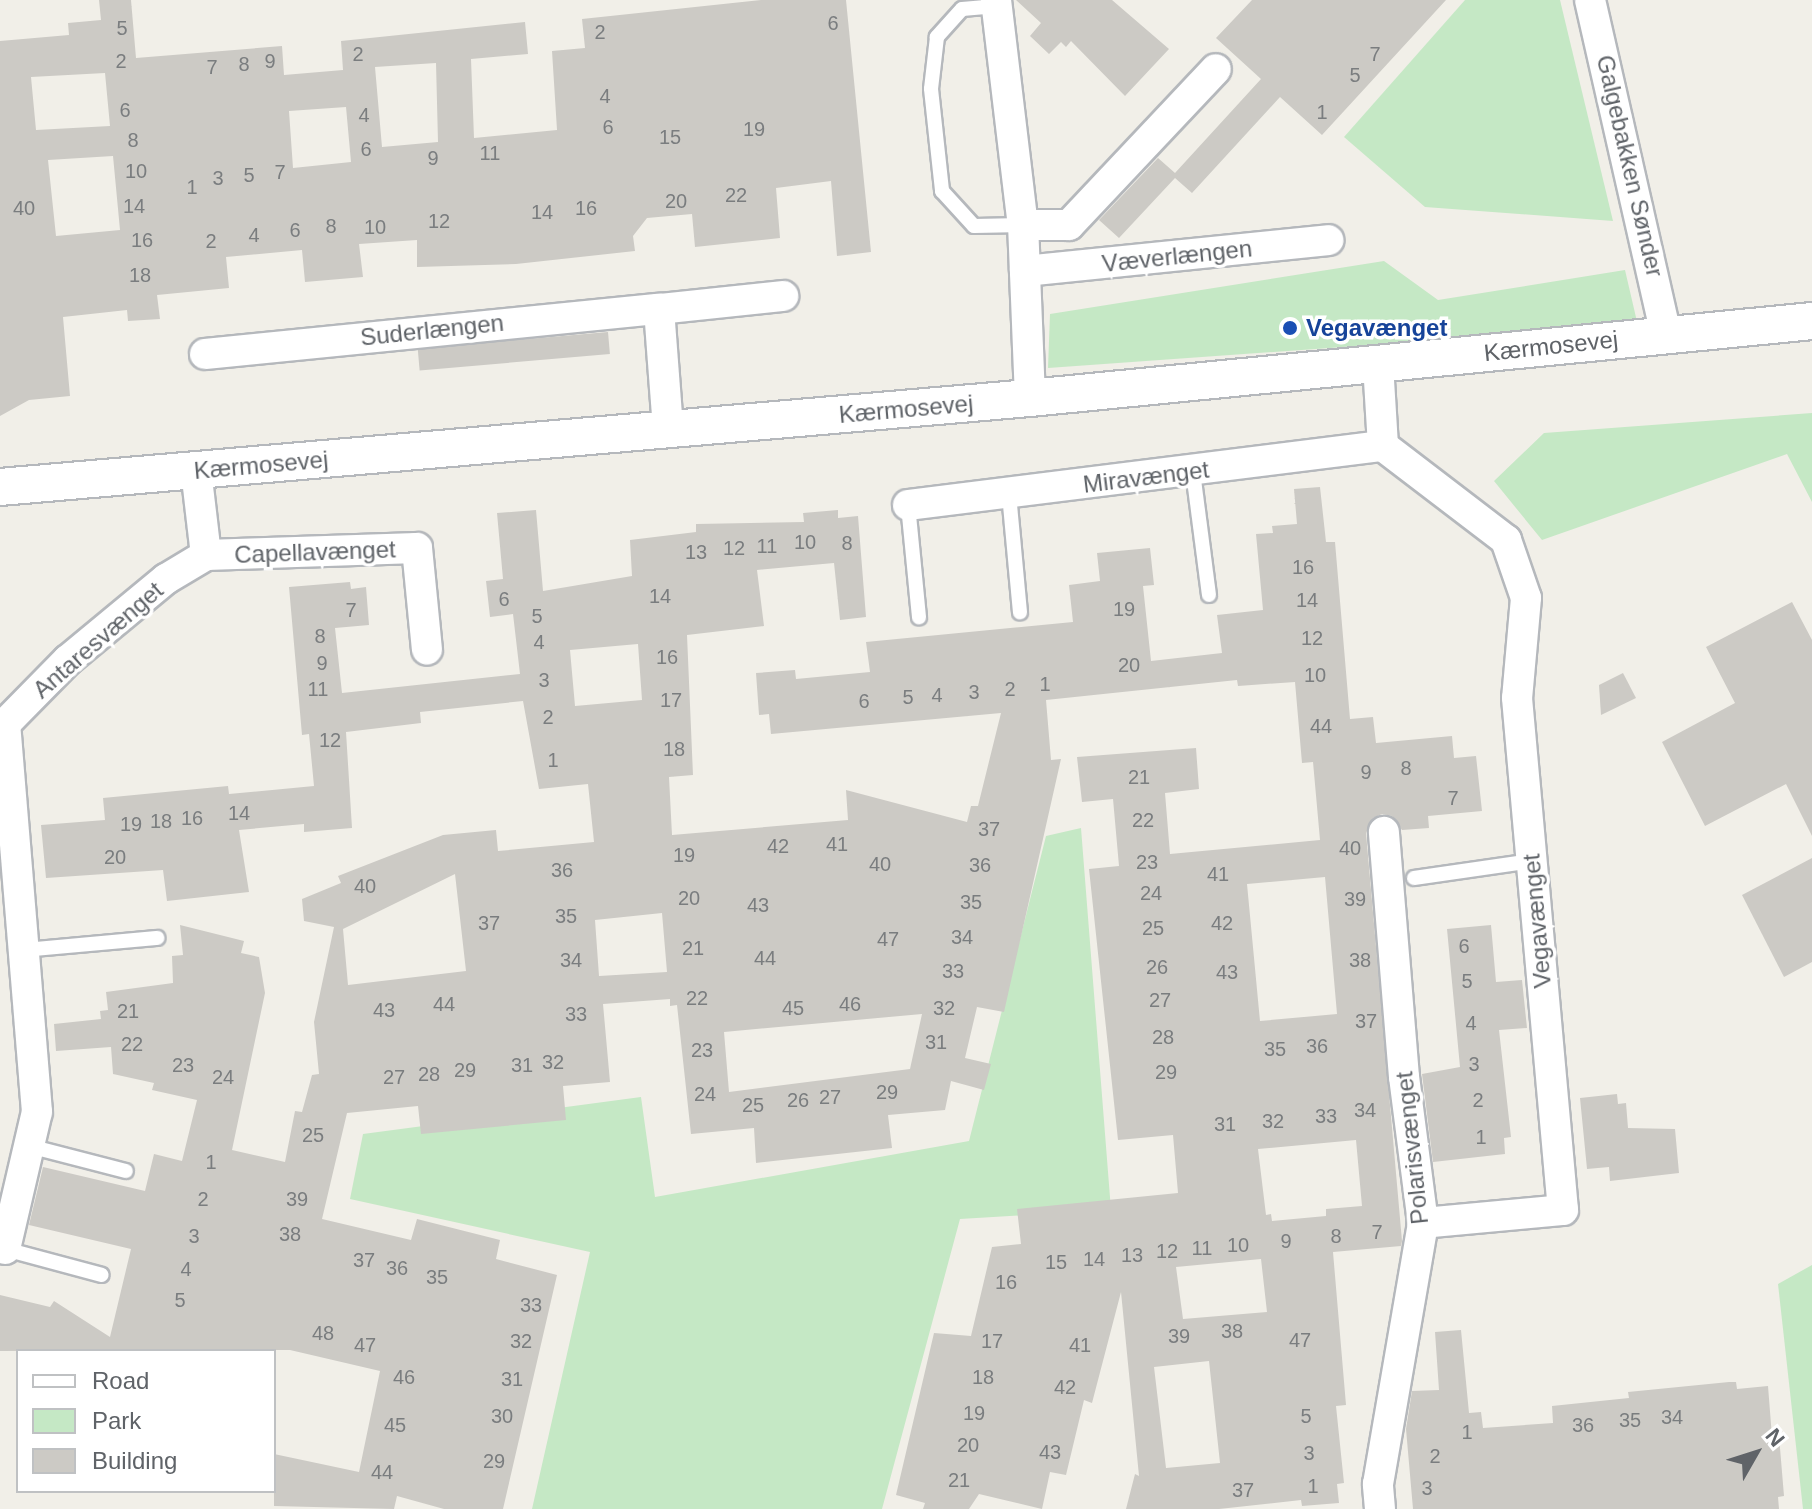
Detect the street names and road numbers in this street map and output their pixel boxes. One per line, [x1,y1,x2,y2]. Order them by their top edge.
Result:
street label: Galgebakken Sønder [1590,52,1670,280]
street label: Væverlængen [1101,234,1253,278]
street label: Suderlængen [359,308,505,352]
street label: Kærmosevej [1483,325,1619,367]
street label: Kærmosevej [838,389,974,429]
street label: Kærmosevej [193,445,329,485]
street label: Miravænget [1081,455,1211,499]
street label: Capellavænget [234,535,396,569]
street label: Antaresvænget [27,576,169,704]
street label: Vegavænget [1517,853,1557,989]
street label: Polarisvænget [1390,1070,1434,1226]

